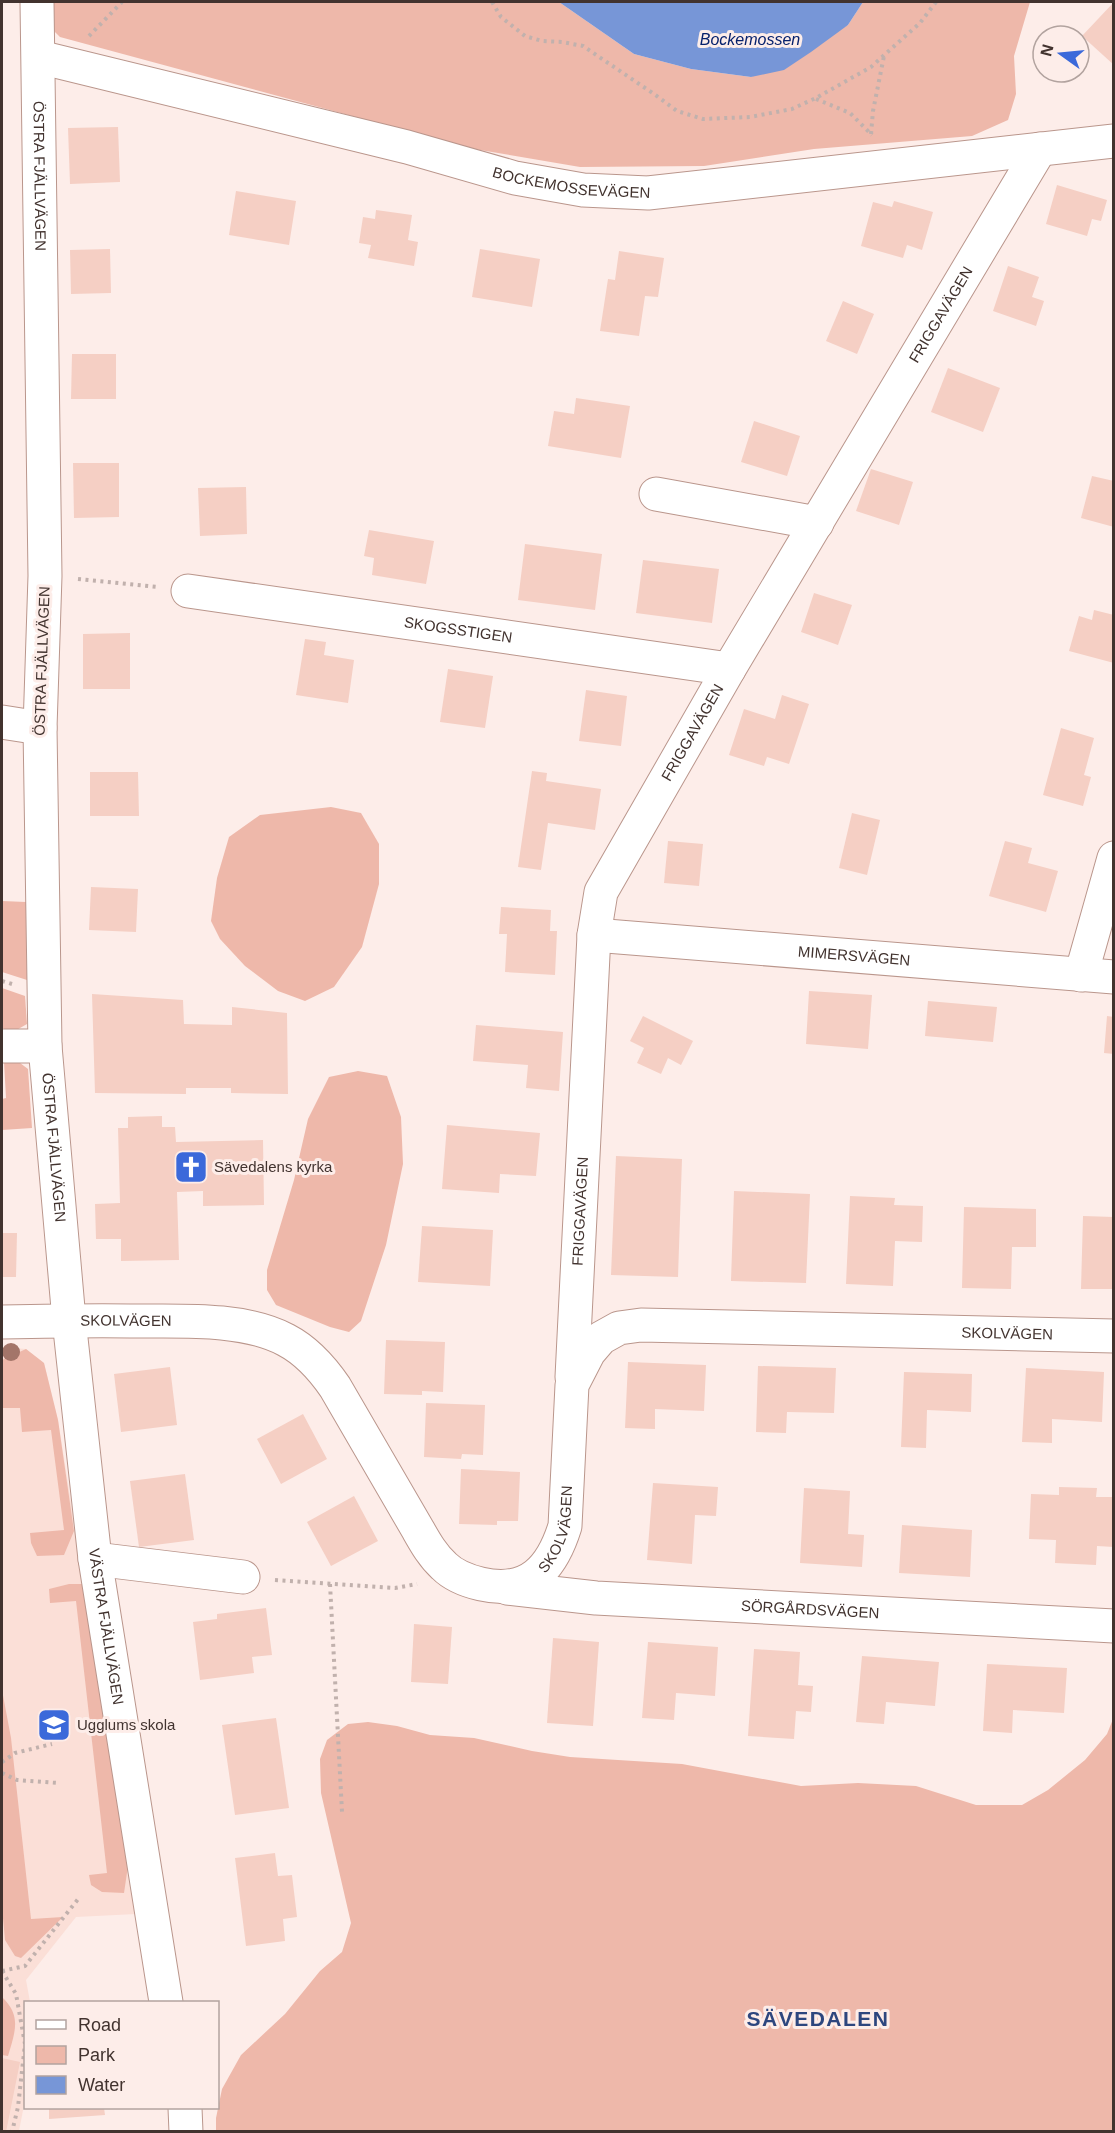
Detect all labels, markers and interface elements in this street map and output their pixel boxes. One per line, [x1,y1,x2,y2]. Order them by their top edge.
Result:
north arrow [1031,24,1091,84]
water label: Bockemossen [700,31,800,48]
text: N [1037,42,1057,58]
street label: ÖSTRA FJÄLLVÄGEN [30,101,49,251]
street label: BOCKEMOSSEVÄGEN [491,163,651,201]
street label: FRIGGAVÄGEN [905,263,976,366]
street label: ÖSTRA FJÄLLVÄGEN [30,586,53,736]
street label: SKOGSSTIGEN [403,613,514,646]
street label: FRIGGAVÄGEN [658,681,727,784]
street label: MIMERSVÄGEN [797,943,911,969]
street label: ÖSTRA FJÄLLVÄGEN [39,1072,69,1223]
church icon: Sävedalens kyrka [173,1149,209,1185]
street label: FRIGGAVÄGEN [569,1156,591,1266]
place label: Sävedalens kyrka [214,1158,333,1175]
street label: SKOLVÄGEN [80,1312,172,1329]
street label: SKOLVÄGEN [961,1323,1053,1343]
street label: SKOLVÄGEN [534,1485,575,1576]
street label: VÄSTRA FJÄLLVÄGEN [86,1547,127,1706]
street label: SÖRGÅRDSVÄGEN [741,1597,880,1621]
school or university icon: Ugglums skola [36,1707,72,1743]
place label: Ugglums skola [77,1716,176,1733]
legend [24,2001,219,2109]
district label: SÄVEDALEN [746,2007,890,2030]
text: Road [78,2015,121,2035]
text: Park [78,2045,116,2065]
text: Water [78,2075,125,2095]

